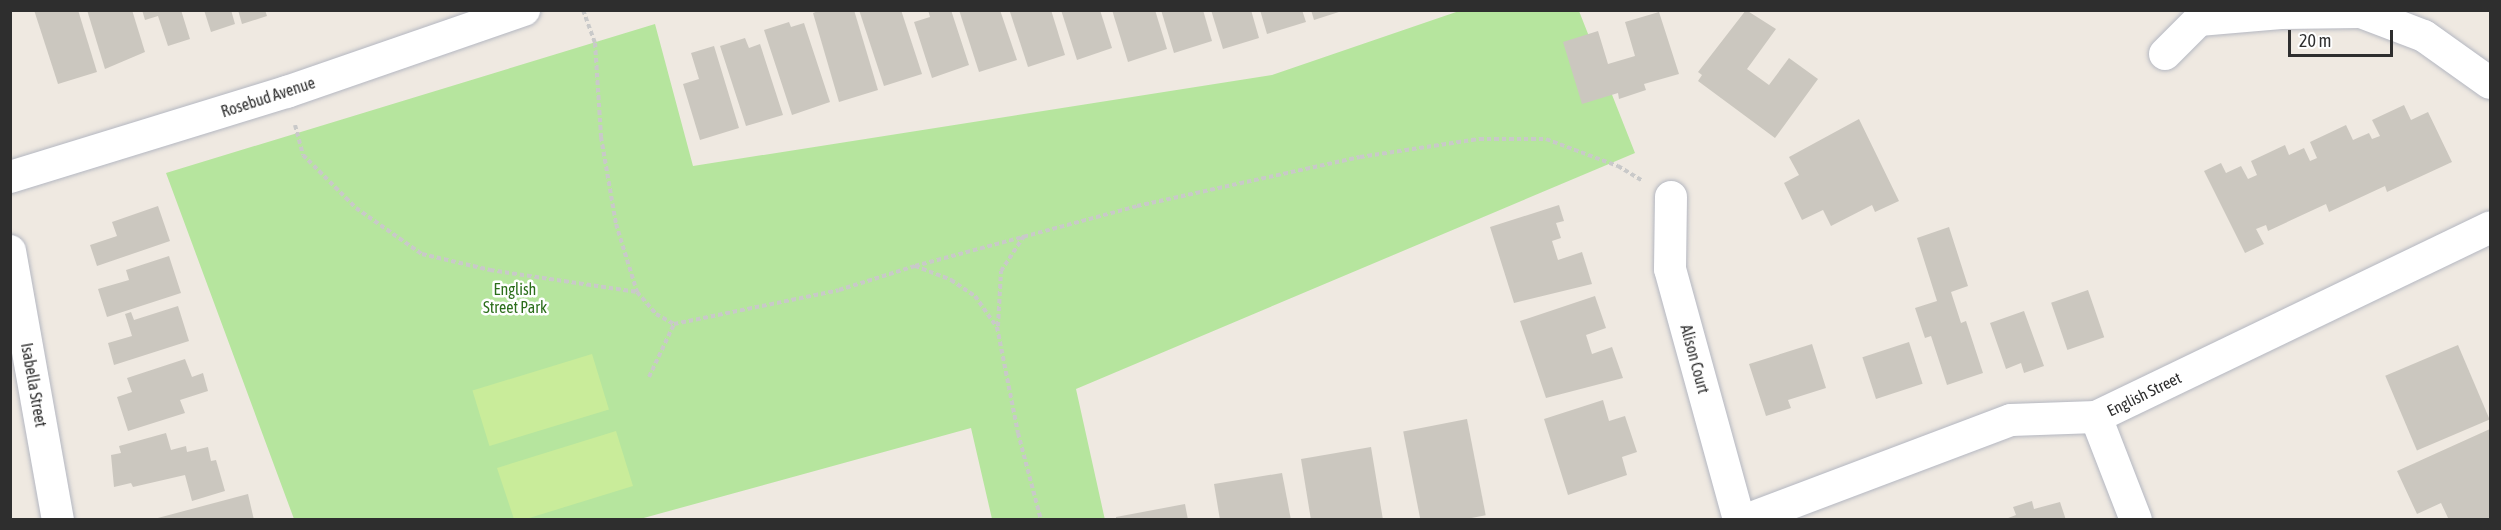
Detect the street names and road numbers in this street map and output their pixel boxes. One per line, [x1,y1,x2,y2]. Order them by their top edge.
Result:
street label: Rosebud Avenue [219,73,317,121]
street label: Alison Court [1677,322,1713,396]
street label: Isabella Street [17,341,51,429]
street label: English Street [2104,368,2184,420]

